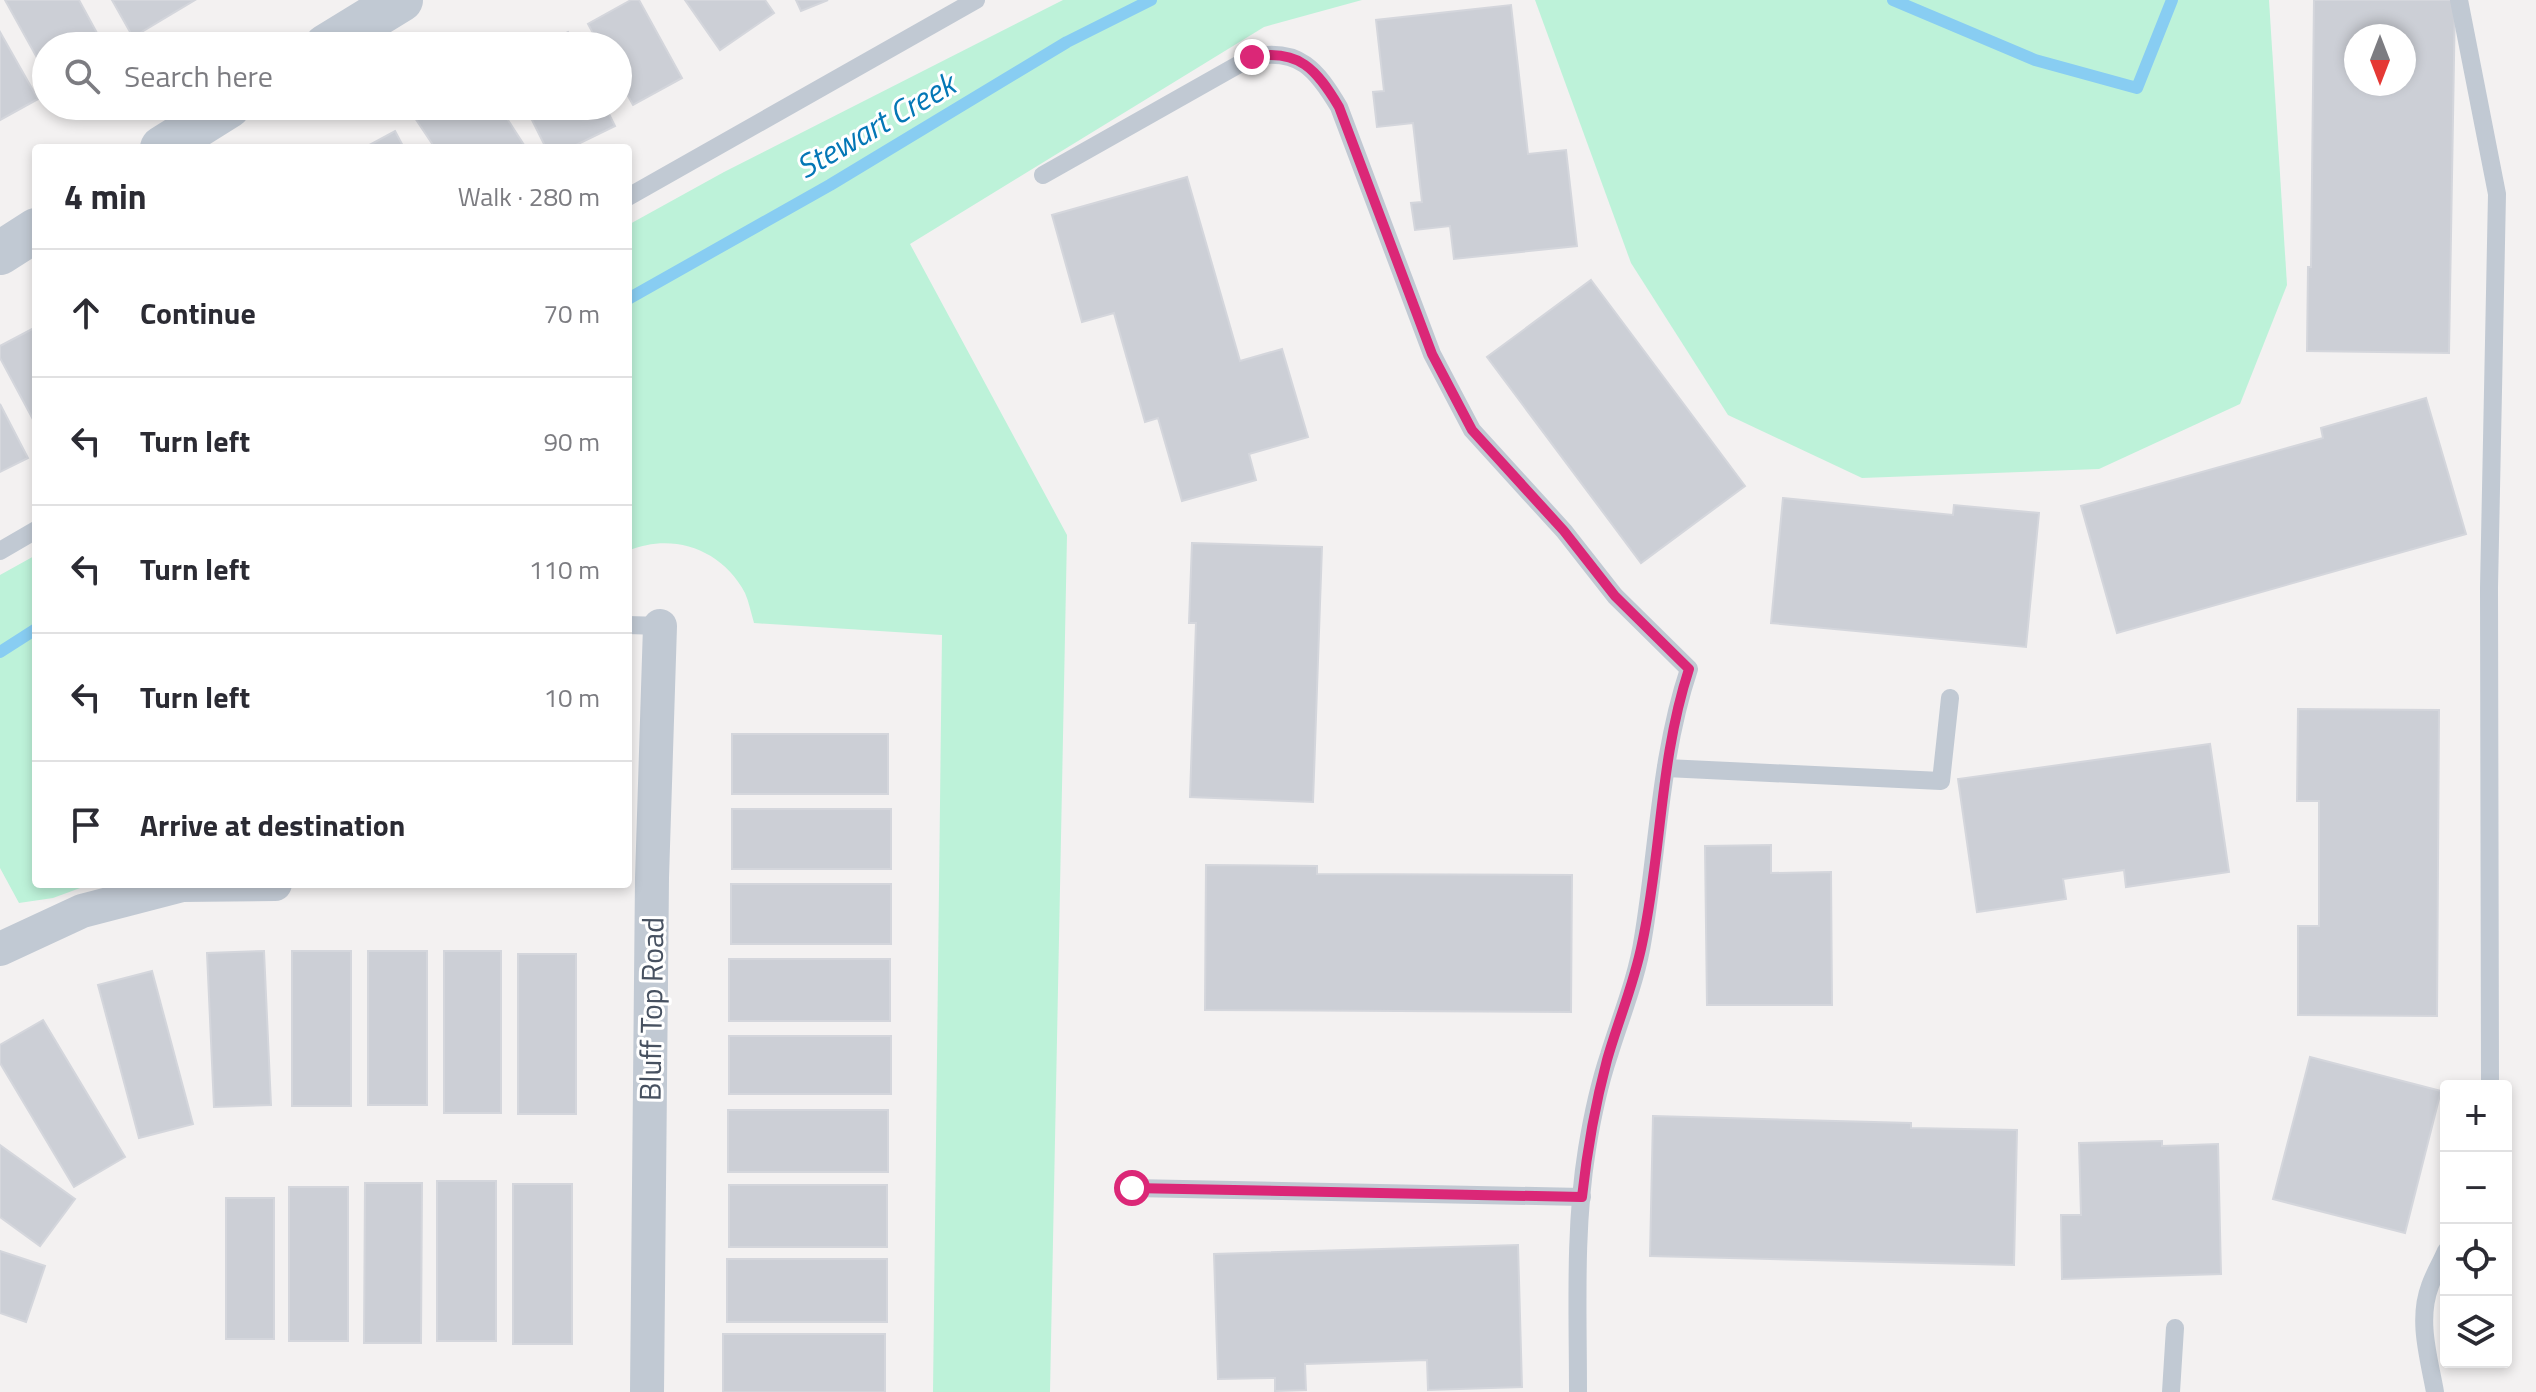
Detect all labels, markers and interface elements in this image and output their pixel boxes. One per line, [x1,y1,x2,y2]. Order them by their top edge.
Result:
north arrow [2344,24,2416,96]
search box [32,32,632,120]
route end [1234,39,1270,75]
text: Search here [124,53,273,99]
icon: search [60,54,104,98]
water label: Stewart Creek [786,58,967,190]
text: 4 min [64,170,147,222]
text: Walk · 280 m [458,177,600,216]
text: Continue [140,290,256,336]
icon: ahead [64,291,108,335]
text: 70 m [543,294,600,333]
text: Turn left [140,418,250,464]
icon: left [64,419,108,463]
text: 90 m [543,422,600,461]
text: Turn left [140,546,250,592]
icon: left [64,547,108,591]
text: 110 m [529,550,600,589]
text: Turn left [140,674,250,720]
icon: left [64,675,108,719]
text: 10 m [543,678,600,717]
text: Arrive at destination [140,802,405,848]
icon: arrive [64,803,108,847]
street label: Bluff Top Road [626,917,676,1101]
map controls [2440,1080,2512,1368]
button: + [2440,1080,2512,1152]
button: − [2440,1152,2512,1224]
route start [1114,1170,1150,1206]
button: locate [2440,1224,2512,1296]
button: layers [2440,1296,2512,1368]

